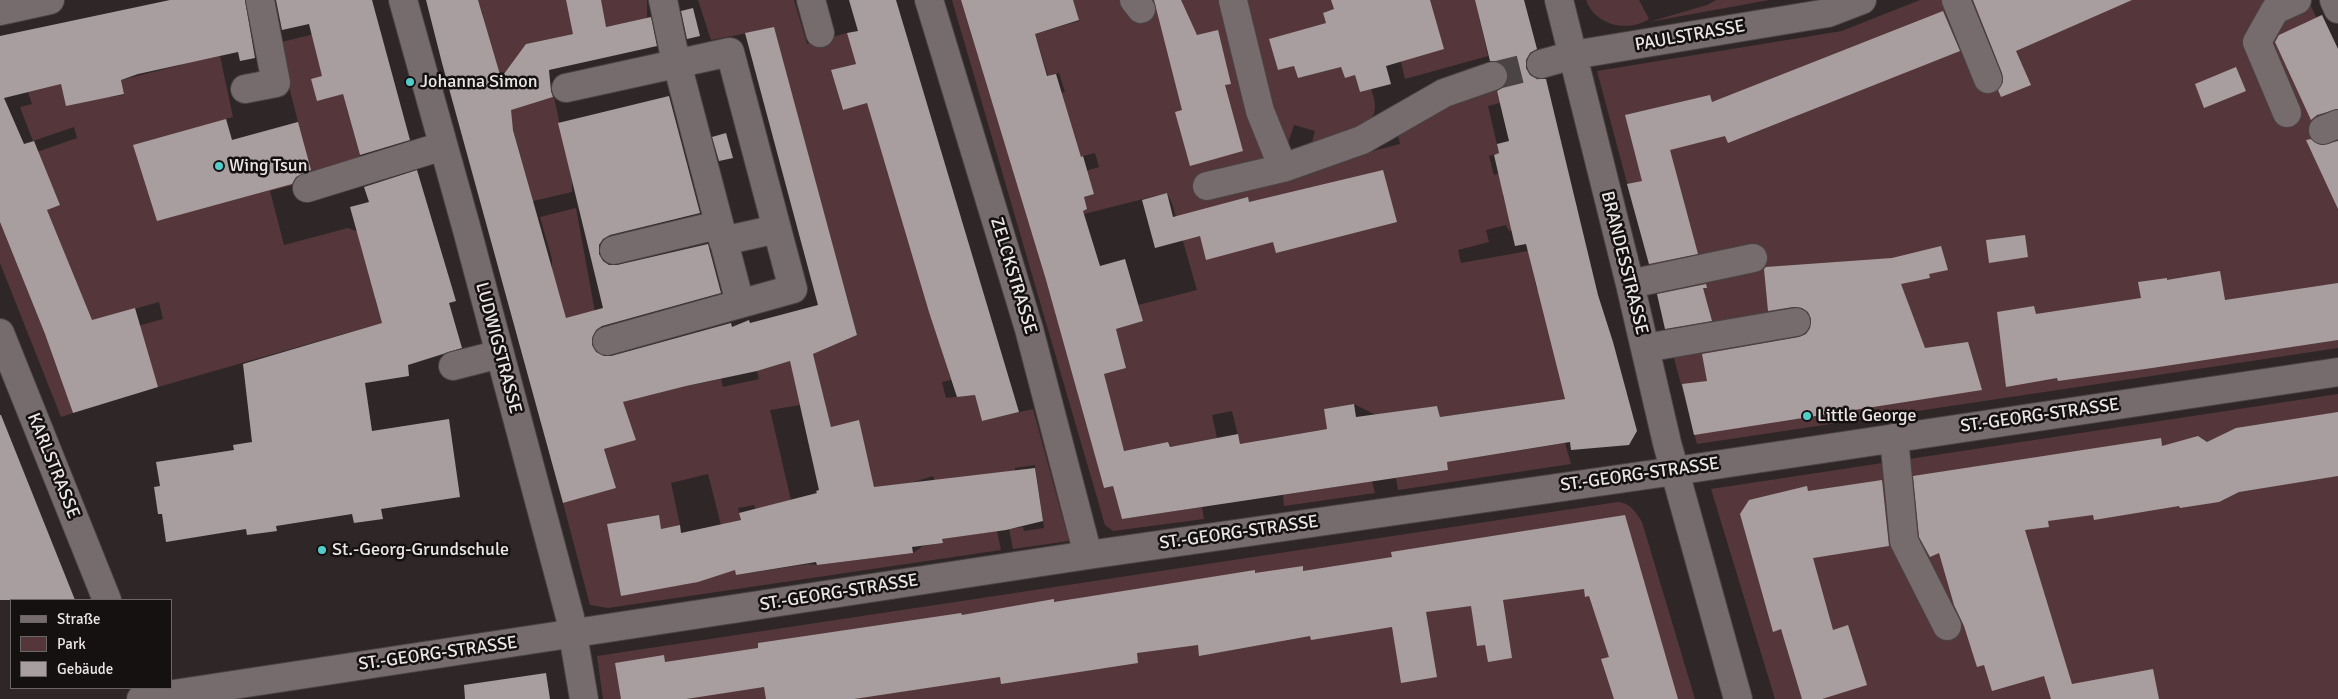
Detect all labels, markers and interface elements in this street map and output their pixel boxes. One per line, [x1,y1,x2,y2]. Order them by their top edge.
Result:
street label: PAULSTRASSE [1633,16,1747,56]
place label: Johanna Simon [420,71,537,93]
marker: Johanna Simon [404,76,416,88]
place label: Wing Tsun [229,155,307,177]
marker: Wing Tsun [213,160,225,172]
street label: BRANDESSTRASSE [1596,189,1652,337]
street label: ZELCKSTRASSE [985,215,1041,337]
street label: LUDWIGSTRASSE [470,280,526,416]
street label: ST.-GEORG-STRASSE [1959,394,2121,438]
place label: Little George [1817,405,1916,427]
street label: KARLSTRASSE [22,410,84,522]
marker: Little George [1801,410,1813,422]
street label: ST.-GEORG-STRASSE [1559,453,1721,497]
street label: ST.-GEORG-STRASSE [1158,511,1320,555]
place label: St.-Georg-Grundschule [332,539,509,561]
marker: St.-Georg-Grundschule [316,544,328,556]
street label: ST.-GEORG-STRASSE [758,570,920,616]
legend [10,599,172,689]
text: Straße [57,610,101,628]
street label: ST.-GEORG-STRASSE [357,632,519,676]
text: Park [57,635,86,653]
text: Gebäude [57,660,113,678]

